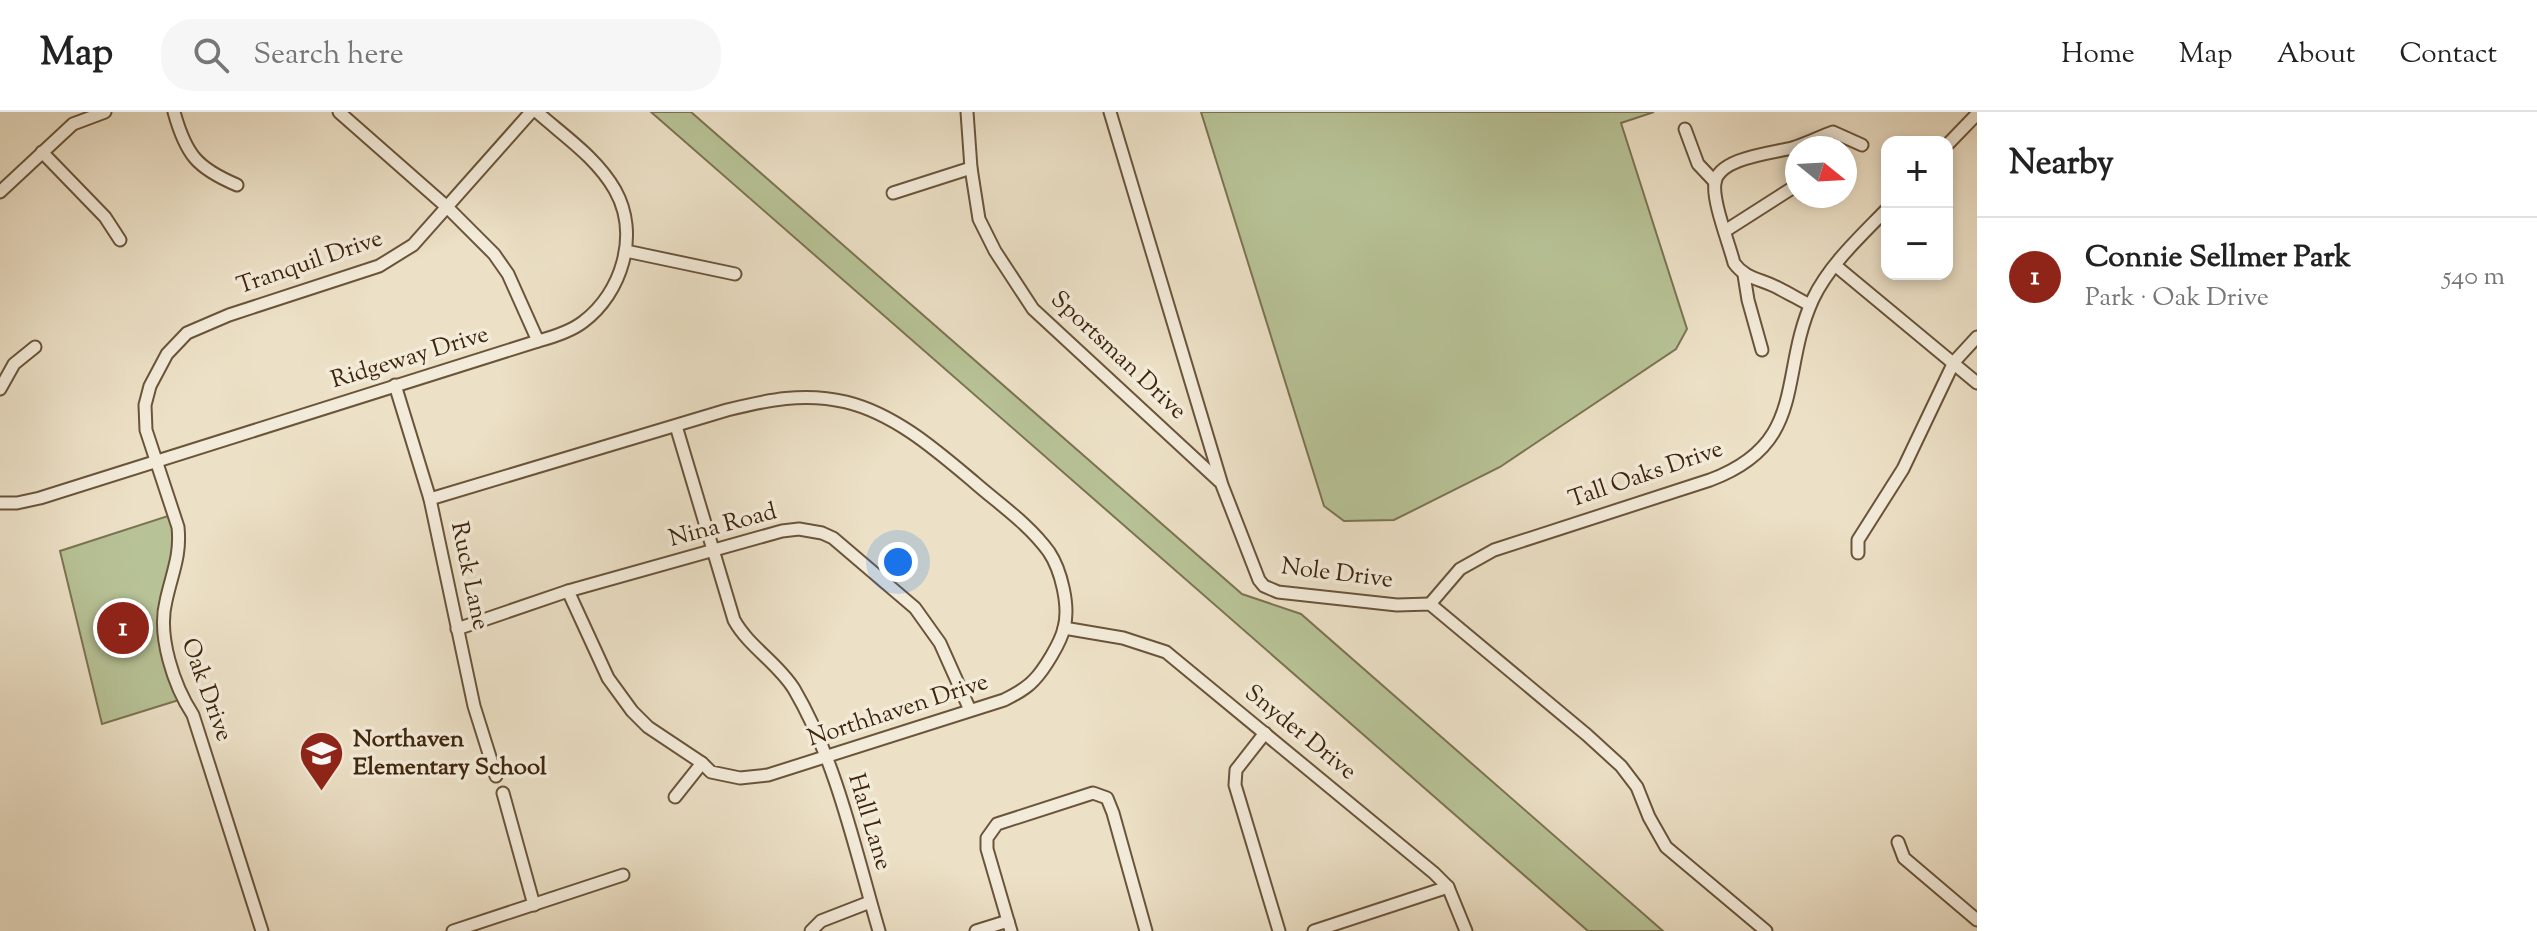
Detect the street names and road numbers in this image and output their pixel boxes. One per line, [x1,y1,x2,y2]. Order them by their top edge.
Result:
street label: Tranquil Drive [233,222,387,304]
street label: Sportsman Drive [1042,284,1194,428]
street label: Ridgeway Drive [327,318,493,398]
street label: Tall Oaks Drive [1564,433,1728,517]
street label: Nina Road [665,495,781,557]
street label: Ruck Lane [441,519,497,633]
street label: Nole Drive [1279,550,1395,598]
street label: Oak Drive [172,634,240,746]
street label: Northhaven Drive [803,666,993,756]
street label: Snyder Drive [1237,677,1363,789]
street label: Hall Lane [838,770,900,874]

